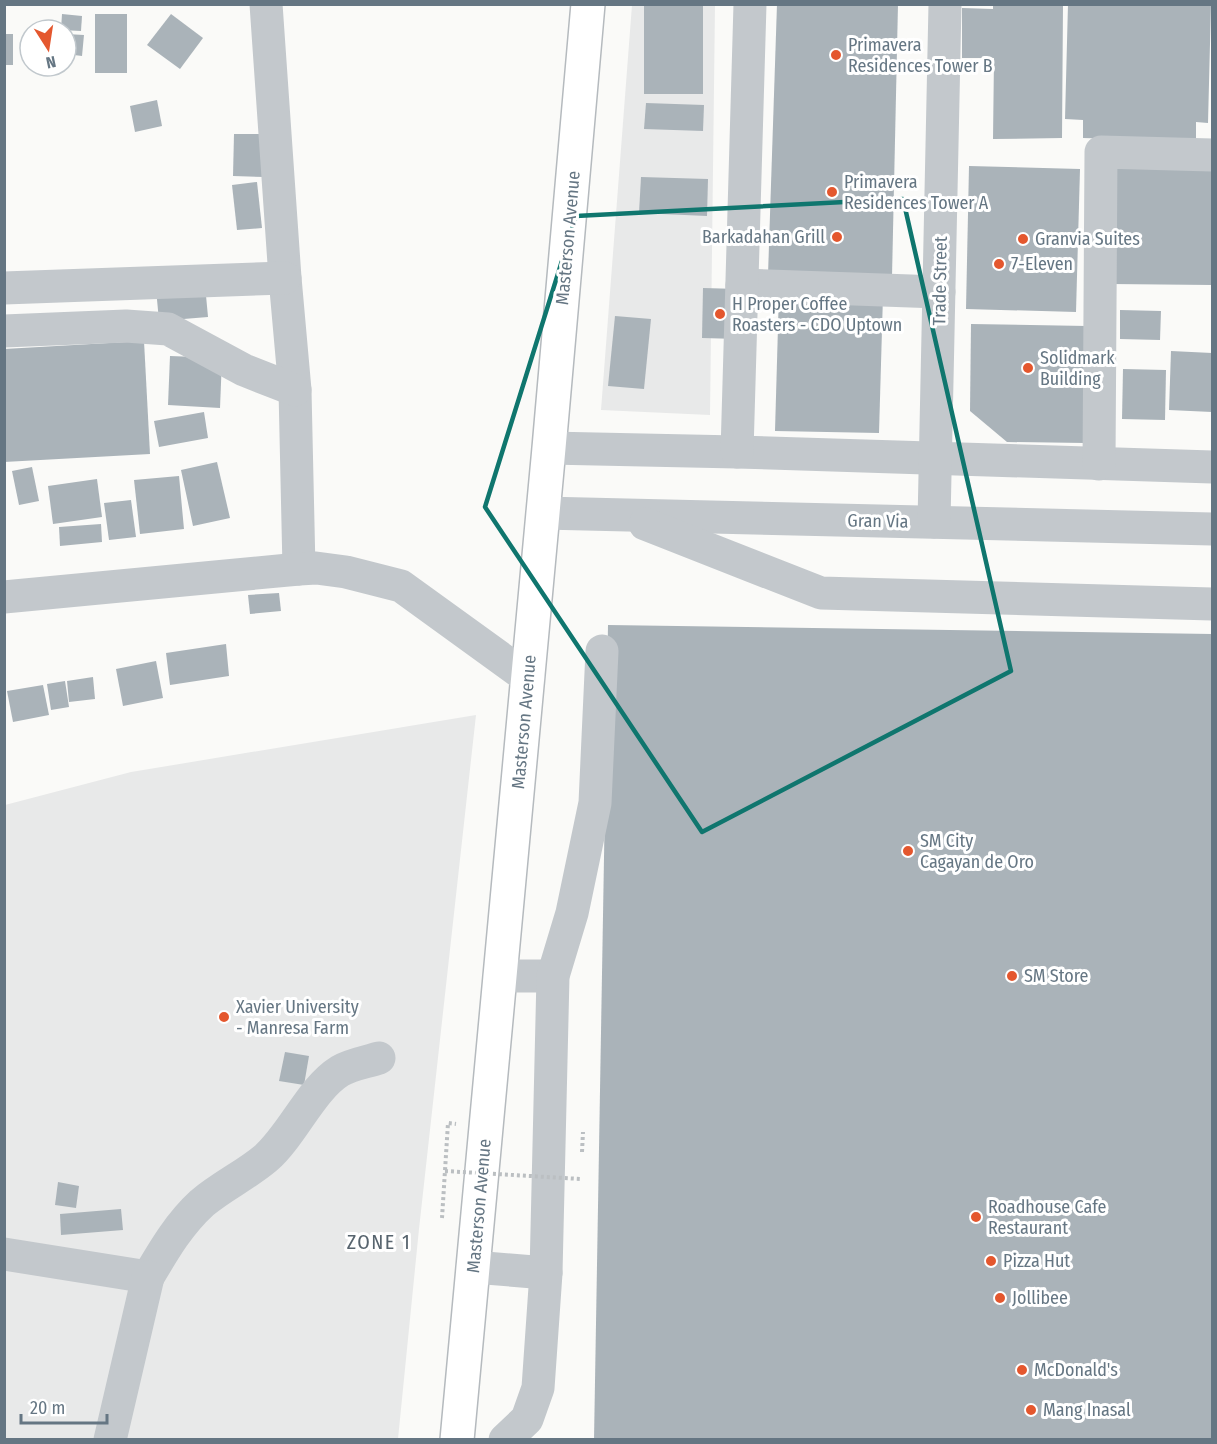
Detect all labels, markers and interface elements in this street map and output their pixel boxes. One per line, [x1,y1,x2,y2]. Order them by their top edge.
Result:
north arrow [18,18,78,78]
place label: Primavera Residences Tower B [848,34,993,77]
marker: Primavera Residences Tower B [829,48,843,62]
text: N [44,52,58,72]
street label: Masterson Avenue [551,170,585,306]
place label: Primavera Residences Tower A [844,171,989,214]
marker: Primavera Residences Tower A [825,185,839,199]
place label: Barkadahan Grill [702,226,825,248]
place label: Granvia Suites [1035,228,1140,250]
marker: Barkadahan Grill [830,230,844,244]
marker: Granvia Suites [1016,232,1030,246]
street label: Trade Street [928,236,952,326]
place label: 7-Eleven [1011,253,1073,275]
marker: 7-Eleven [992,257,1006,271]
place label: H Proper Coffee Roasters - CDO Uptown [732,293,902,336]
marker: H Proper Coffee Roasters - CDO Uptown [713,307,727,321]
place label: Solidmark Building [1040,347,1115,390]
marker: Solidmark Building [1021,361,1035,375]
street label: Gran Via [847,509,909,533]
street label: Masterson Avenue [507,654,541,790]
place label: SM City Cagayan de Oro [920,830,1034,873]
marker: SM City Cagayan de Oro [901,844,915,858]
place label: SM Store [1024,965,1089,987]
marker: SM Store [1005,969,1019,983]
place label: Xavier University - Manresa Farm [236,996,359,1039]
marker: Xavier University - Manresa Farm [217,1010,231,1024]
street label: Masterson Avenue [462,1138,496,1274]
place label: Roadhouse Cafe Restaurant [988,1196,1107,1239]
marker: Roadhouse Cafe Restaurant [969,1210,983,1224]
district label: ZONE 1 [347,1230,411,1254]
place label: Pizza Hut [1003,1250,1070,1272]
marker: Pizza Hut [984,1254,998,1268]
place label: Jollibee [1012,1287,1068,1309]
marker: Jollibee [993,1291,1007,1305]
place label: McDonald's [1034,1359,1118,1381]
marker: McDonald's [1015,1363,1029,1377]
scale bar [21,1387,106,1425]
text: 20 m [30,1397,65,1419]
place label: Mang Inasal [1043,1399,1131,1421]
marker: Mang Inasal [1024,1403,1038,1417]

